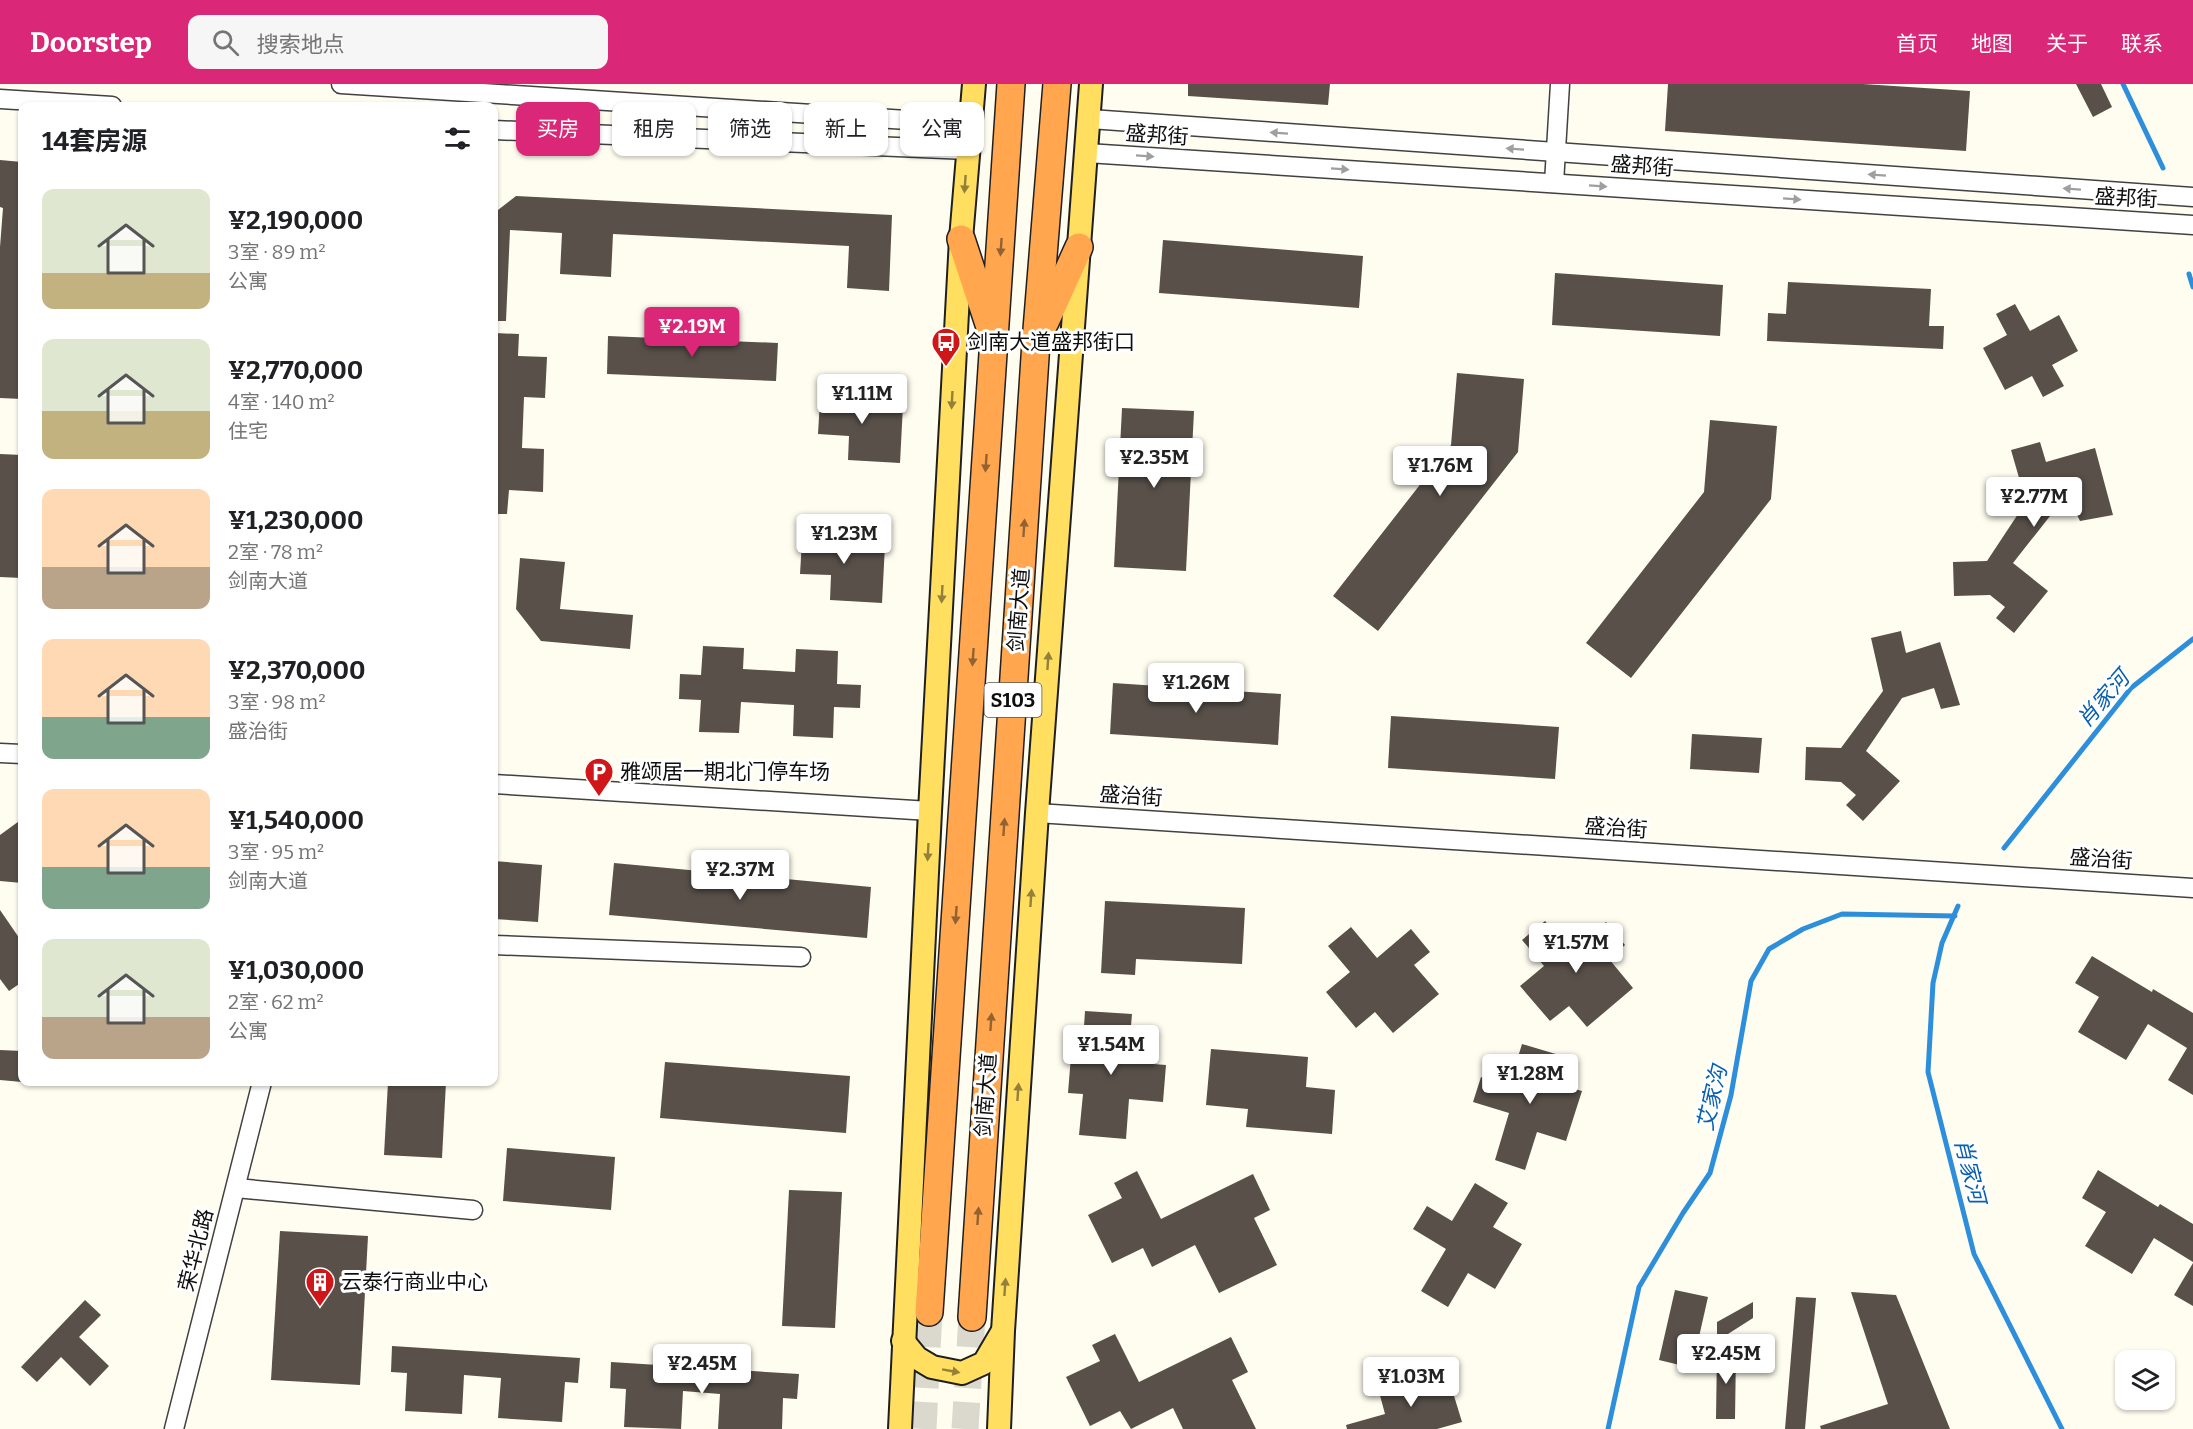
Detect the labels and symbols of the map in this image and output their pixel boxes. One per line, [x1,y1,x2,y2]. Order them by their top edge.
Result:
street label: 盛邦街 [1125,120,1189,150]
one-way arrow [1269,128,1288,138]
one-way arrow [1506,144,1525,154]
street label: 盛邦街 [1610,151,1674,181]
one-way arrow [1136,152,1155,161]
one-way arrow [1331,164,1350,174]
one-way arrow [1868,170,1887,180]
one-way arrow [960,175,970,194]
one-way arrow [1588,181,1607,190]
street label: 盛邦街 [2094,183,2158,213]
one-way arrow [2062,184,2081,194]
one-way arrow [1783,194,1802,203]
one-way arrow [996,238,1005,257]
pin: ¥2.19M [643,307,741,358]
bus stop icon: 剑南大道盛邦街口 [930,326,962,368]
place label: 剑南大道盛邦街口 [967,329,1135,355]
pin: ¥1.11M [813,374,911,425]
one-way arrow [948,390,957,409]
pin: ¥2.35M [1105,438,1203,489]
pin: ¥1.76M [1391,446,1489,497]
one-way arrow [982,453,991,472]
pin: ¥2.77M [1985,477,2083,528]
pin: ¥1.23M [795,514,893,565]
one-way arrow [1019,518,1029,537]
street label: 剑南大道 [1003,567,1035,653]
one-way arrow [937,585,946,604]
one-way arrow [969,648,978,667]
one-way arrow [1043,652,1053,671]
water label: 肖家河 [2071,662,2137,733]
pin: ¥1.26M [1147,663,1245,714]
road number: S103 [984,683,1042,717]
parking icon: 雅颂居一期北门停车场 [583,756,615,798]
place label: 雅颂居一期北门停车场 [620,759,830,785]
street label: 盛治街 [1099,781,1163,811]
street label: 盛治街 [1584,813,1648,843]
one-way arrow [999,818,1009,837]
one-way arrow [923,843,932,862]
street label: 盛治街 [2069,844,2133,874]
pin: ¥2.37M [691,850,789,901]
one-way arrow [1027,888,1036,907]
one-way arrow [951,905,961,924]
pin: ¥1.57M [1527,923,1625,974]
one-way arrow [987,1012,996,1031]
pin: ¥1.54M [1062,1025,1160,1076]
street label: 剑南大道 [970,1052,1002,1138]
pin: ¥1.28M [1481,1054,1579,1105]
water label: 艾家沟 [1691,1061,1733,1133]
one-way arrow [1014,1083,1023,1102]
water label: 肖家河 [1949,1136,1992,1210]
street label: 荣华北路 [173,1206,219,1294]
one-way arrow [974,1207,983,1226]
building icon: 云泰行商业中心 [304,1266,336,1308]
place label: 云泰行商业中心 [341,1269,488,1295]
one-way arrow [1001,1277,1010,1296]
pin: ¥2.45M [1677,1334,1775,1385]
pin: ¥2.45M [653,1344,751,1395]
pin: ¥1.03M [1362,1357,1460,1408]
one-way arrow [941,1367,960,1376]

